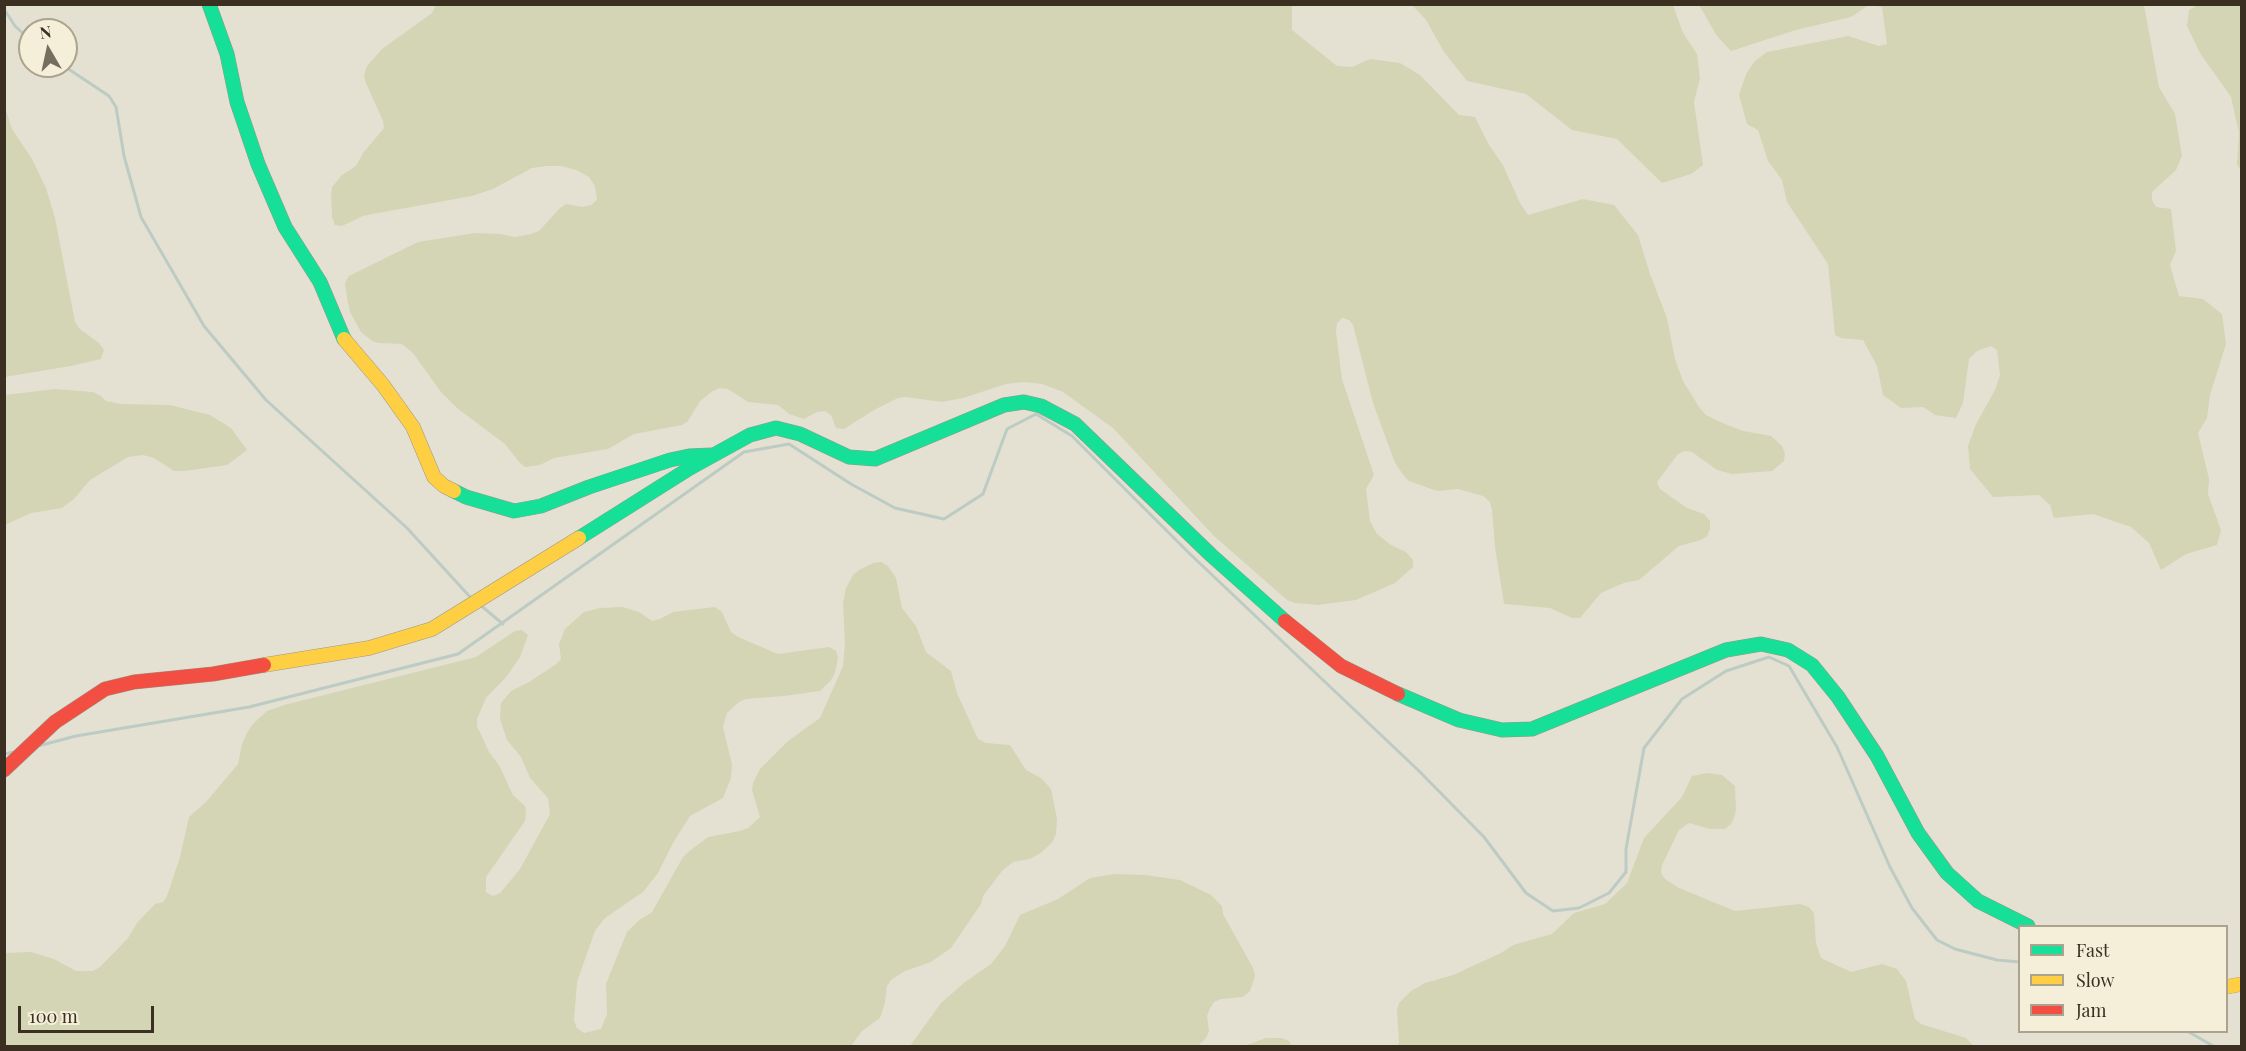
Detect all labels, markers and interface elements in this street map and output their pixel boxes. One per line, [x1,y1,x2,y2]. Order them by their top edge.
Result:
north arrow [18,18,78,78]
text: N [38,20,53,43]
legend [2018,925,2228,1033]
text: Fast [2076,938,2109,962]
text: Slow [2076,968,2114,992]
scale bar [21,994,158,1032]
text: Jam [2076,998,2106,1022]
text: 100 m [29,1004,78,1028]

